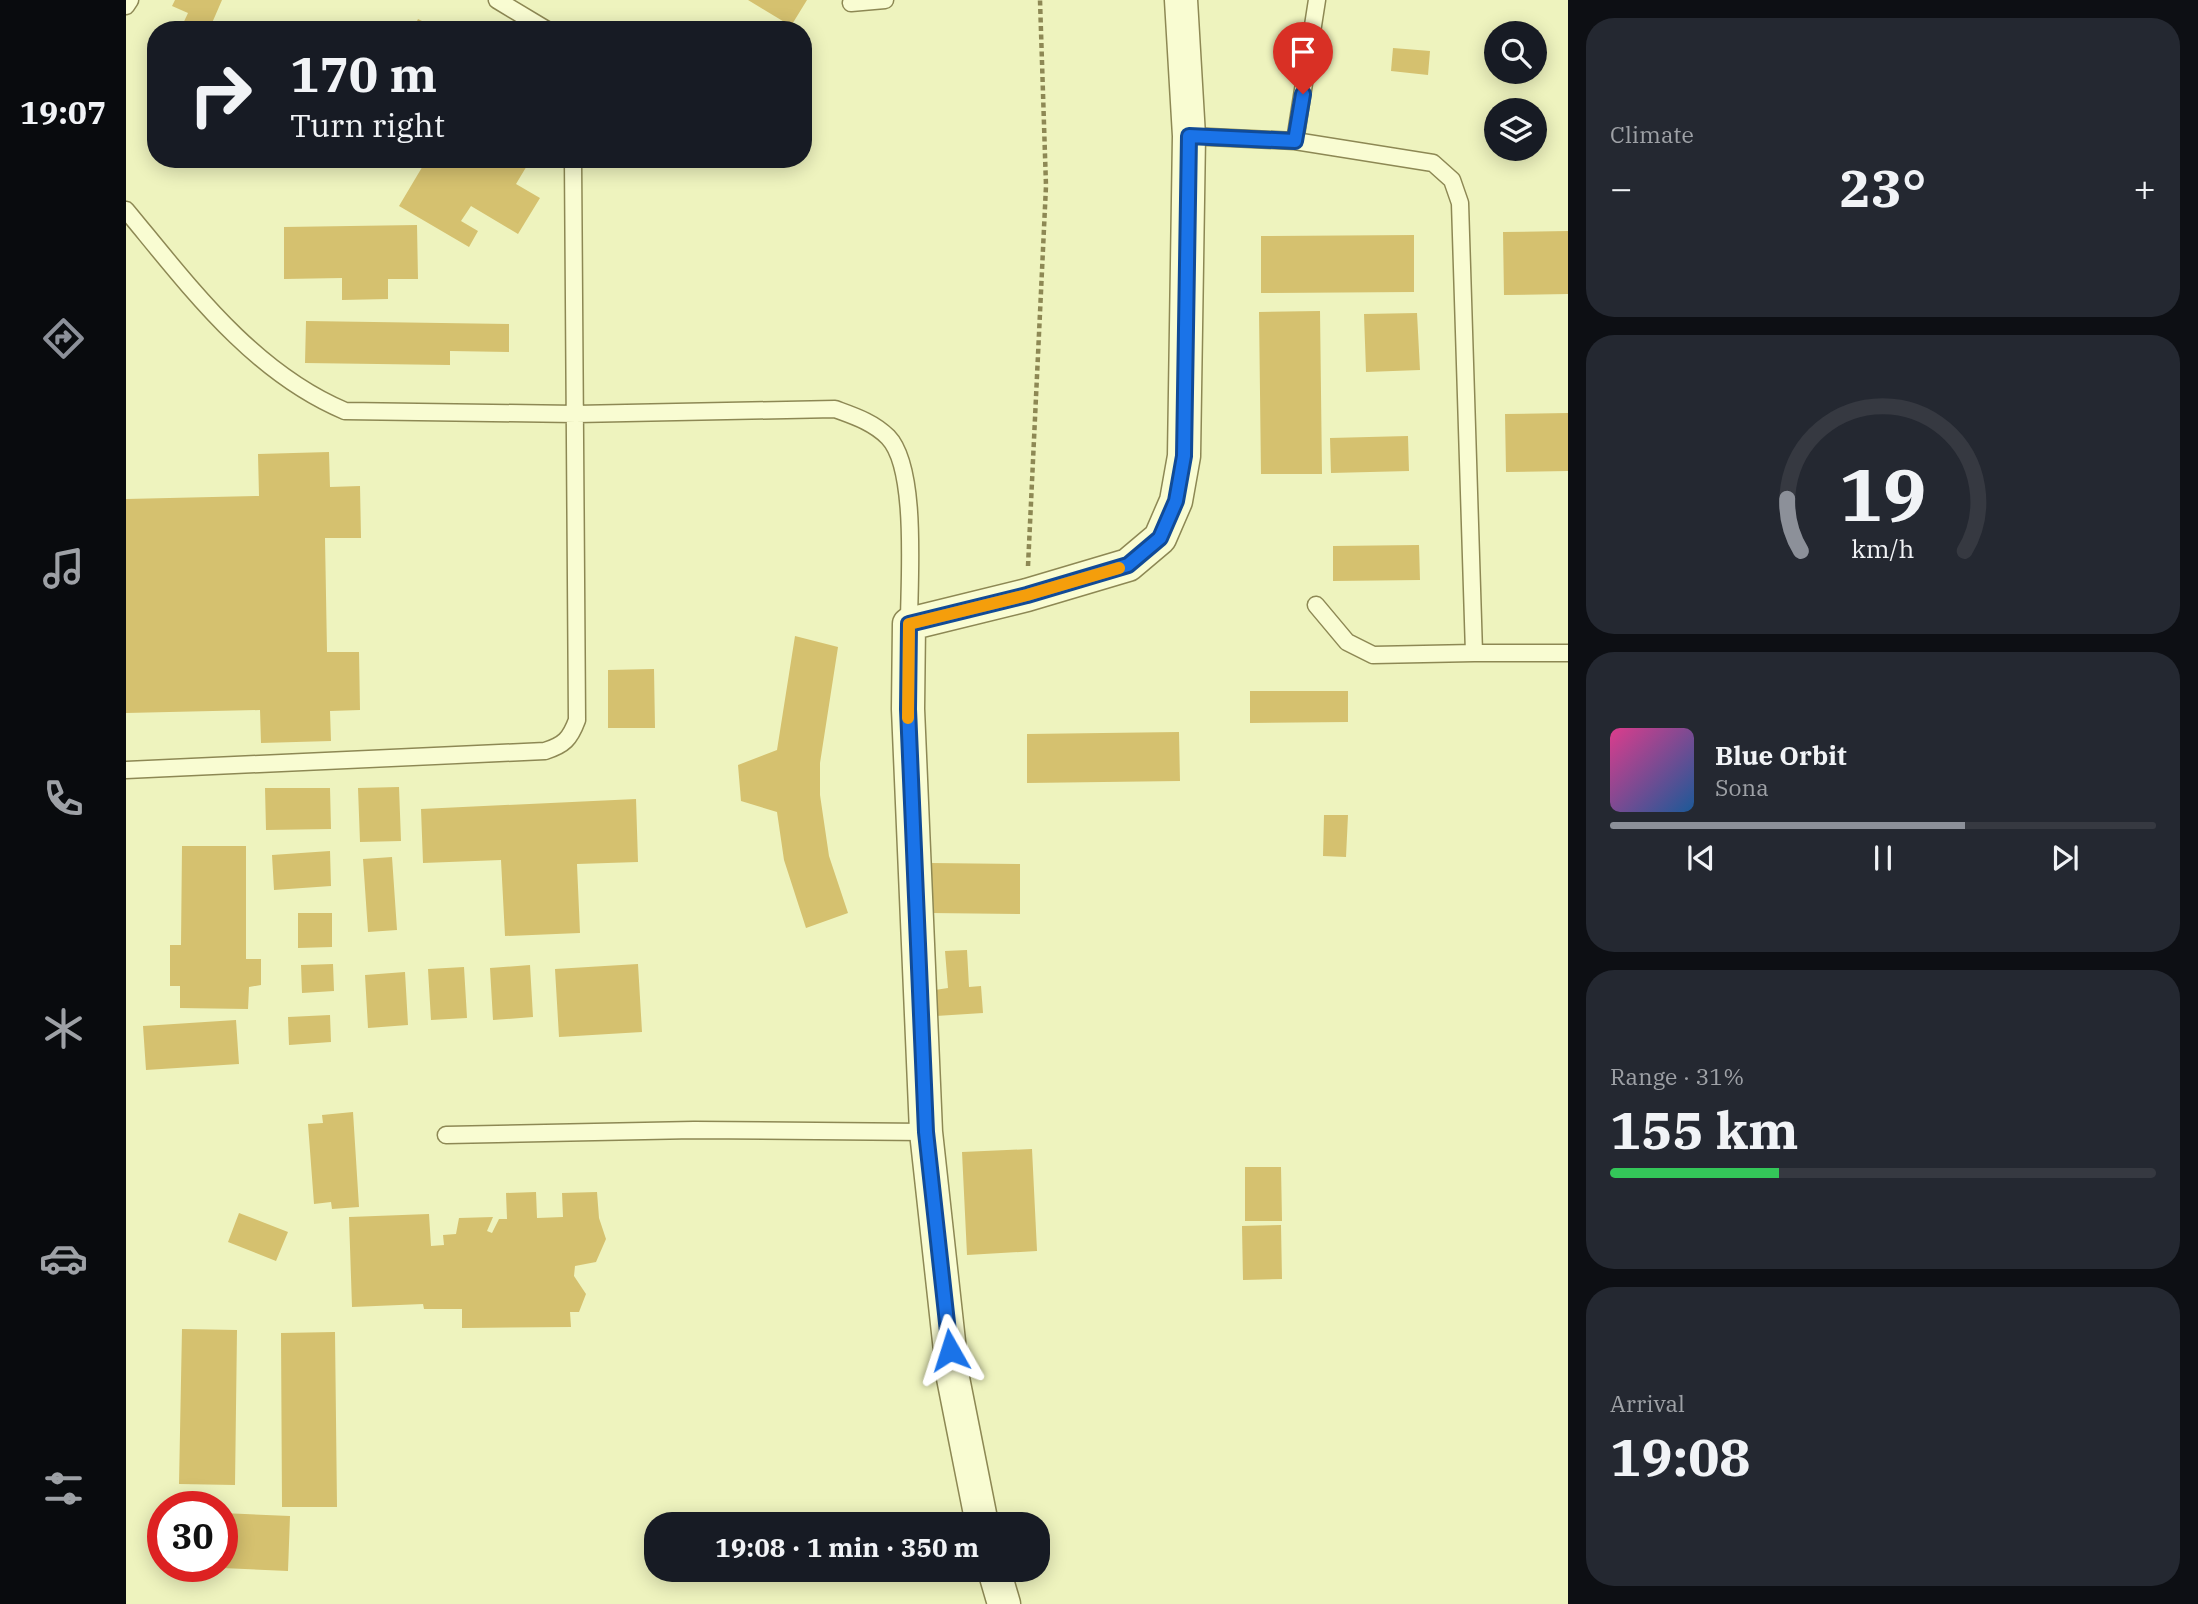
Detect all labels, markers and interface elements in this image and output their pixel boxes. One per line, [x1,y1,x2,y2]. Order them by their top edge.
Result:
map controls [1484,21,1547,161]
button: search [1484,21,1547,84]
pin [1273,22,1333,94]
icon: arrive [1284,33,1322,71]
text: 170 m [290,42,437,105]
icon: right [175,49,266,140]
text: 19:07 [20,91,106,133]
button: layers [1484,98,1547,161]
text: Turn right [290,104,445,146]
text: Climate [1610,119,1694,149]
text: 23° [1840,154,1926,221]
text: − [1610,163,1633,212]
text: + [2133,163,2156,212]
icon: directions [39,314,88,363]
text: 19 [1839,446,1927,541]
text: km/h [1851,532,1915,565]
icon: music [39,544,88,593]
text: Blue Orbit [1715,738,1847,772]
text: Sona [1715,772,1769,802]
icon: phone [39,774,88,823]
icon: previous [1682,839,1720,877]
icon: pause [1864,839,1902,877]
icon: next [2046,839,2084,877]
icon: climate [39,1004,88,1053]
text: Range · 31% [1610,1061,1744,1091]
text: 155 km [1610,1096,1799,1163]
icon: car [39,1234,88,1283]
position arrow [913,1313,987,1387]
text: Arrival [1610,1388,1685,1418]
text: 19:08 [1610,1423,1751,1490]
icon: filters [39,1464,88,1513]
speed limit sign: 30 [147,1491,238,1582]
text: 19:08 · 1 min · 350 m [715,1530,979,1564]

